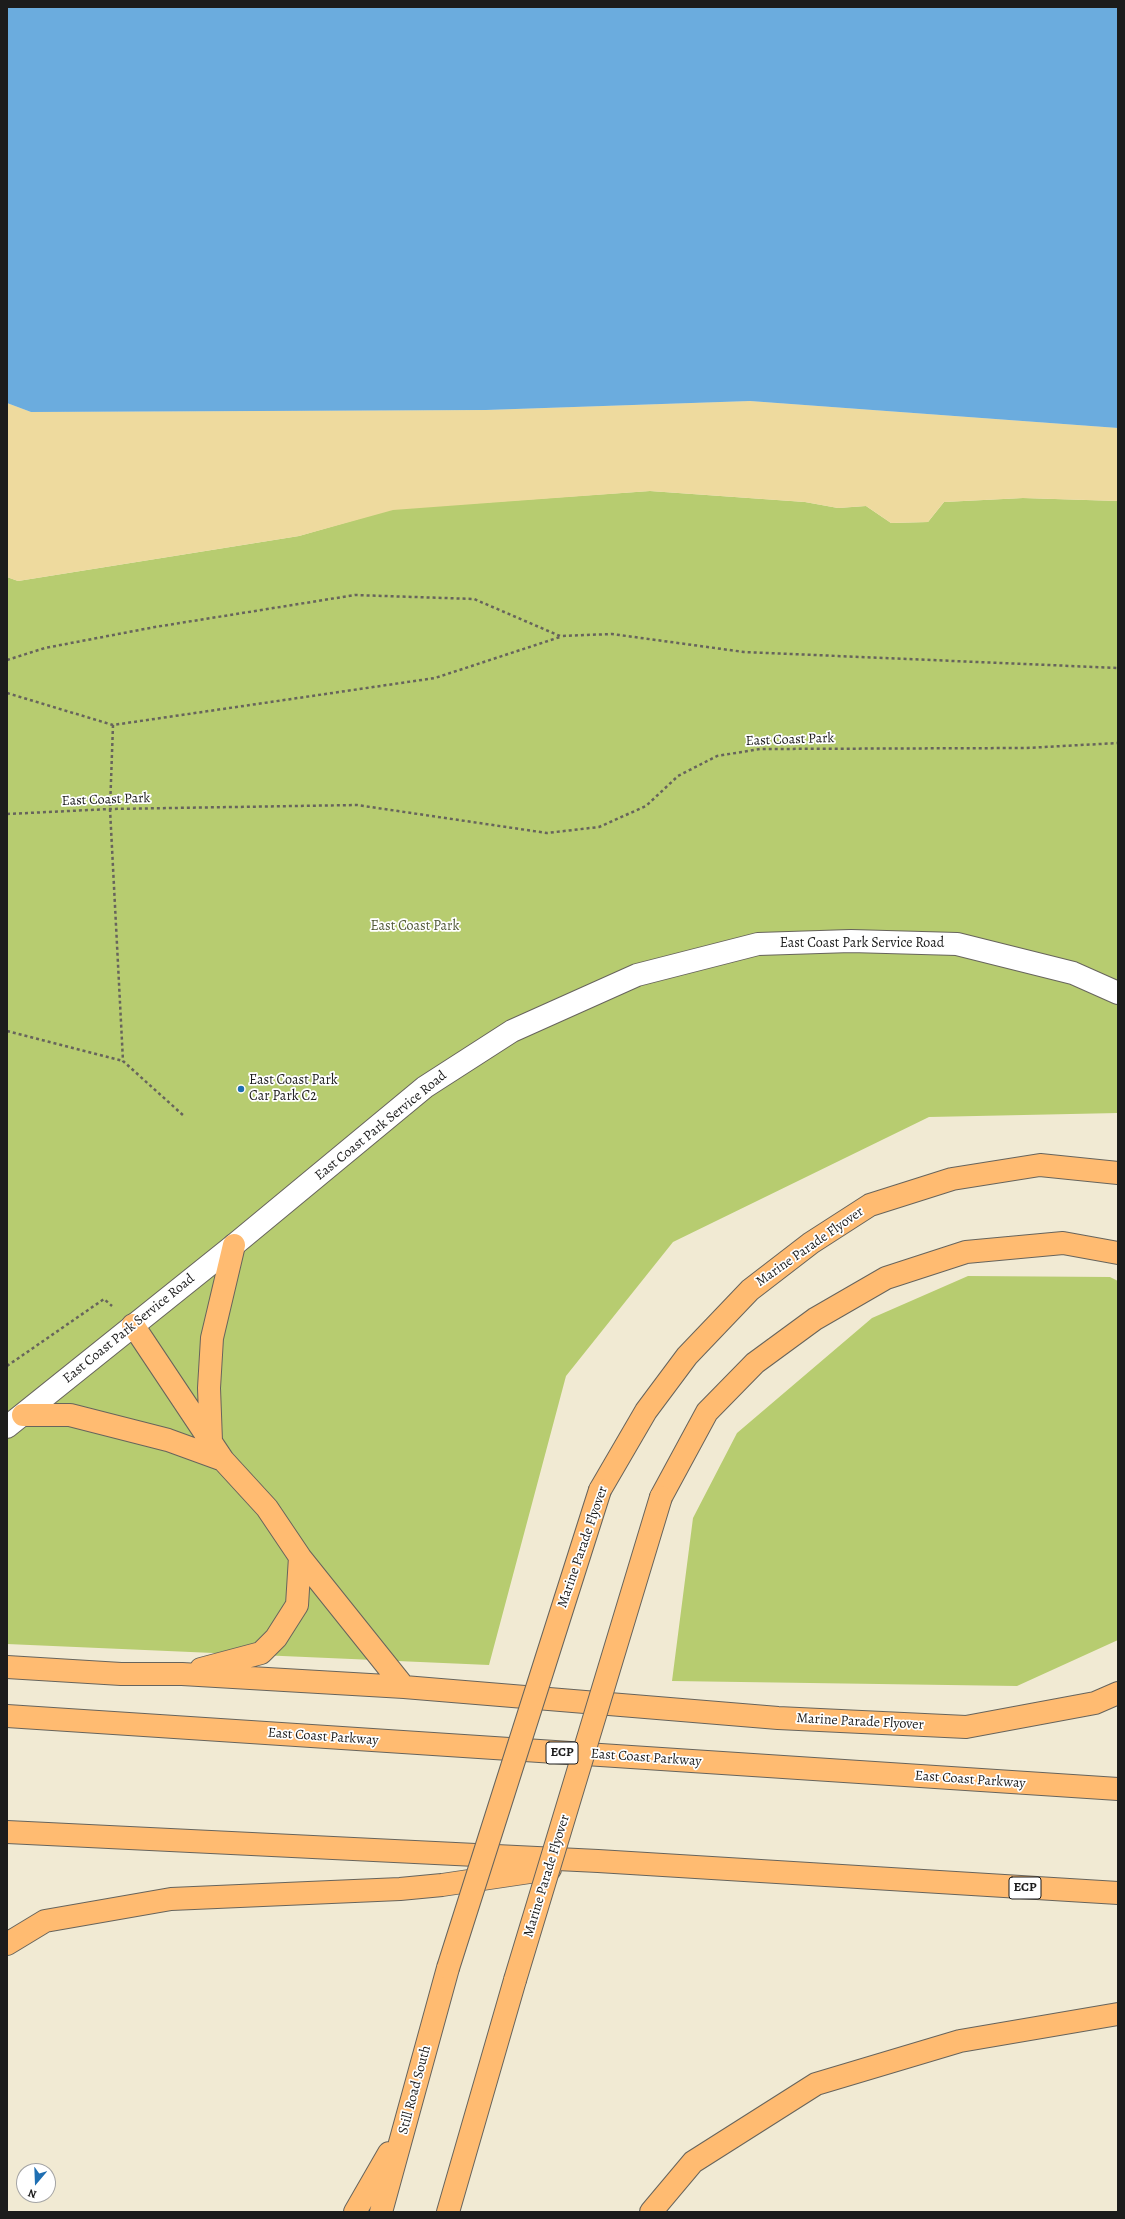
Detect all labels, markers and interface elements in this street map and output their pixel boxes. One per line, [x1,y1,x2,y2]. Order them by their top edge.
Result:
street label: East Coast Park [745,730,835,750]
street label: East Coast Park [61,790,151,810]
park label: East Coast Park [371,919,459,935]
street label: East Coast Park Service Road [780,936,944,952]
street label: East Coast Park Service Road [312,1068,450,1184]
place label: East Coast Park Car Park C2 [249,1073,338,1106]
marker: East Coast Park Car Park C2 [236,1084,246,1094]
street label: Marine Parade Flyover [753,1204,867,1290]
street label: East Coast Park Service Road [60,1271,198,1387]
street label: Marine Parade Flyover [554,1484,612,1610]
street label: Marine Parade Flyover [796,1710,924,1734]
street label: East Coast Parkway [267,1725,379,1749]
road number: ECP [546,1742,578,1764]
street label: East Coast Parkway [590,1746,702,1770]
street label: East Coast Parkway [914,1768,1026,1792]
street label: Marine Parade Flyover [520,1813,574,1939]
road number: ECP [1009,1877,1041,1899]
street label: Still Road South [395,2044,435,2136]
north arrow [16,2163,56,2203]
text: N [26,2185,38,2202]

